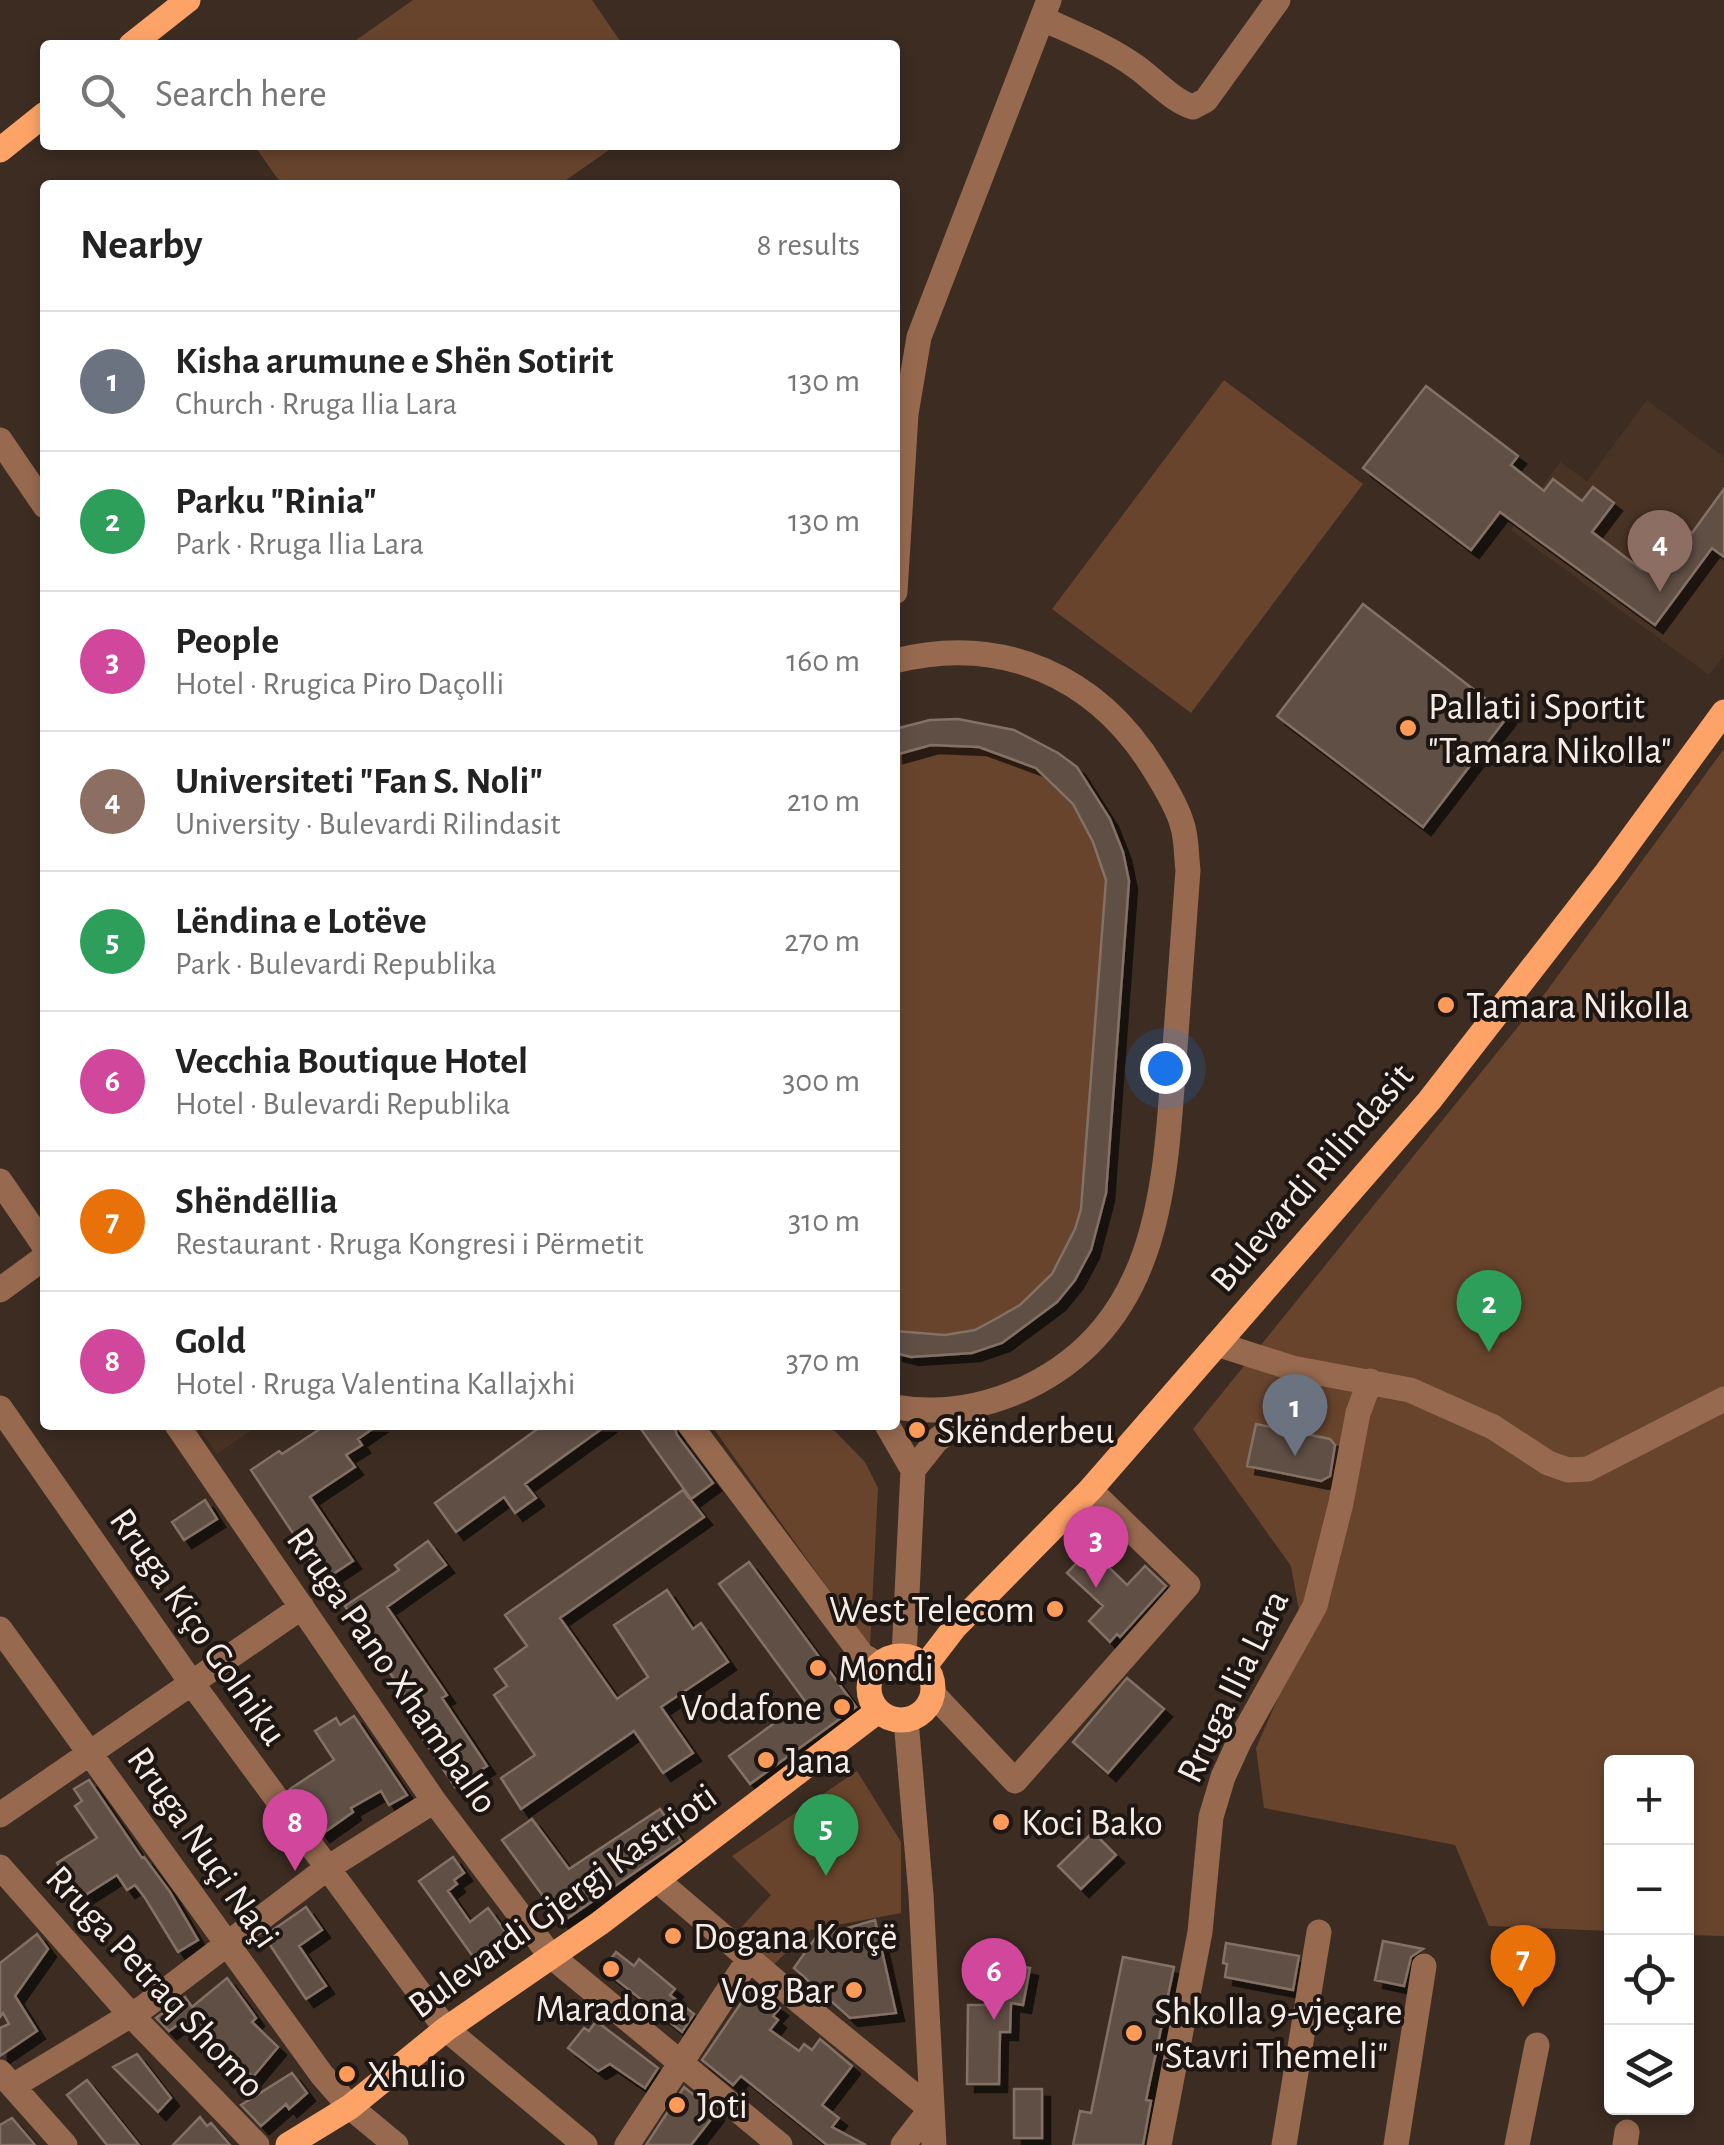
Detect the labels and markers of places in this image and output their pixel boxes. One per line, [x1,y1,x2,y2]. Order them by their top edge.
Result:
pin: 4 [1628,510,1692,592]
place label: Pallati i Sportit "Tamara Nikolla" [1428,689,1672,771]
marker: Pallati i Sportit "Tamara Nikolla" [1397,717,1419,739]
place label: Tamara Nikolla [1466,988,1689,1026]
marker: Tamara Nikolla [1435,994,1457,1016]
pin: 2 [1456,1270,1522,1352]
pin: 1 [1262,1374,1328,1456]
place label: Skënderbeu [937,1413,1114,1451]
marker: Skënderbeu [906,1419,928,1441]
pin: 3 [1064,1506,1128,1588]
place label: West Telecom [829,1592,1035,1630]
marker: West Telecom [1044,1598,1066,1620]
place label: Mondi [838,1651,934,1689]
marker: Mondi [807,1657,829,1679]
place label: Vodafone [680,1690,822,1728]
marker: Vodafone [831,1696,853,1718]
place label: Jana [786,1743,851,1781]
marker: Jana [755,1749,777,1771]
pin: 8 [262,1788,328,1871]
pin: 5 [794,1794,858,1876]
place label: Koci Bako [1021,1805,1163,1843]
marker: Koci Bako [990,1811,1012,1833]
place label: Dogana Korçë [693,1919,897,1957]
pin: 7 [1490,1924,1556,2007]
marker: Dogana Korçë [662,1925,684,1947]
pin: 6 [962,1938,1026,2020]
marker: Maradona [600,1958,622,1980]
place label: Vog Bar [721,1973,835,2011]
marker: Vog Bar [843,1979,865,2001]
place label: Maradona [535,1991,687,2029]
place label: Shkolla 9-vjeçare "Stavri Themeli" [1154,1994,1403,2076]
marker: Shkolla 9-vjeçare "Stavri Themeli" [1123,2022,1145,2044]
place label: Xhulio [367,2057,466,2095]
marker: Xhulio [336,2063,358,2085]
place label: Joti [697,2088,748,2126]
marker: Joti [666,2094,688,2116]

